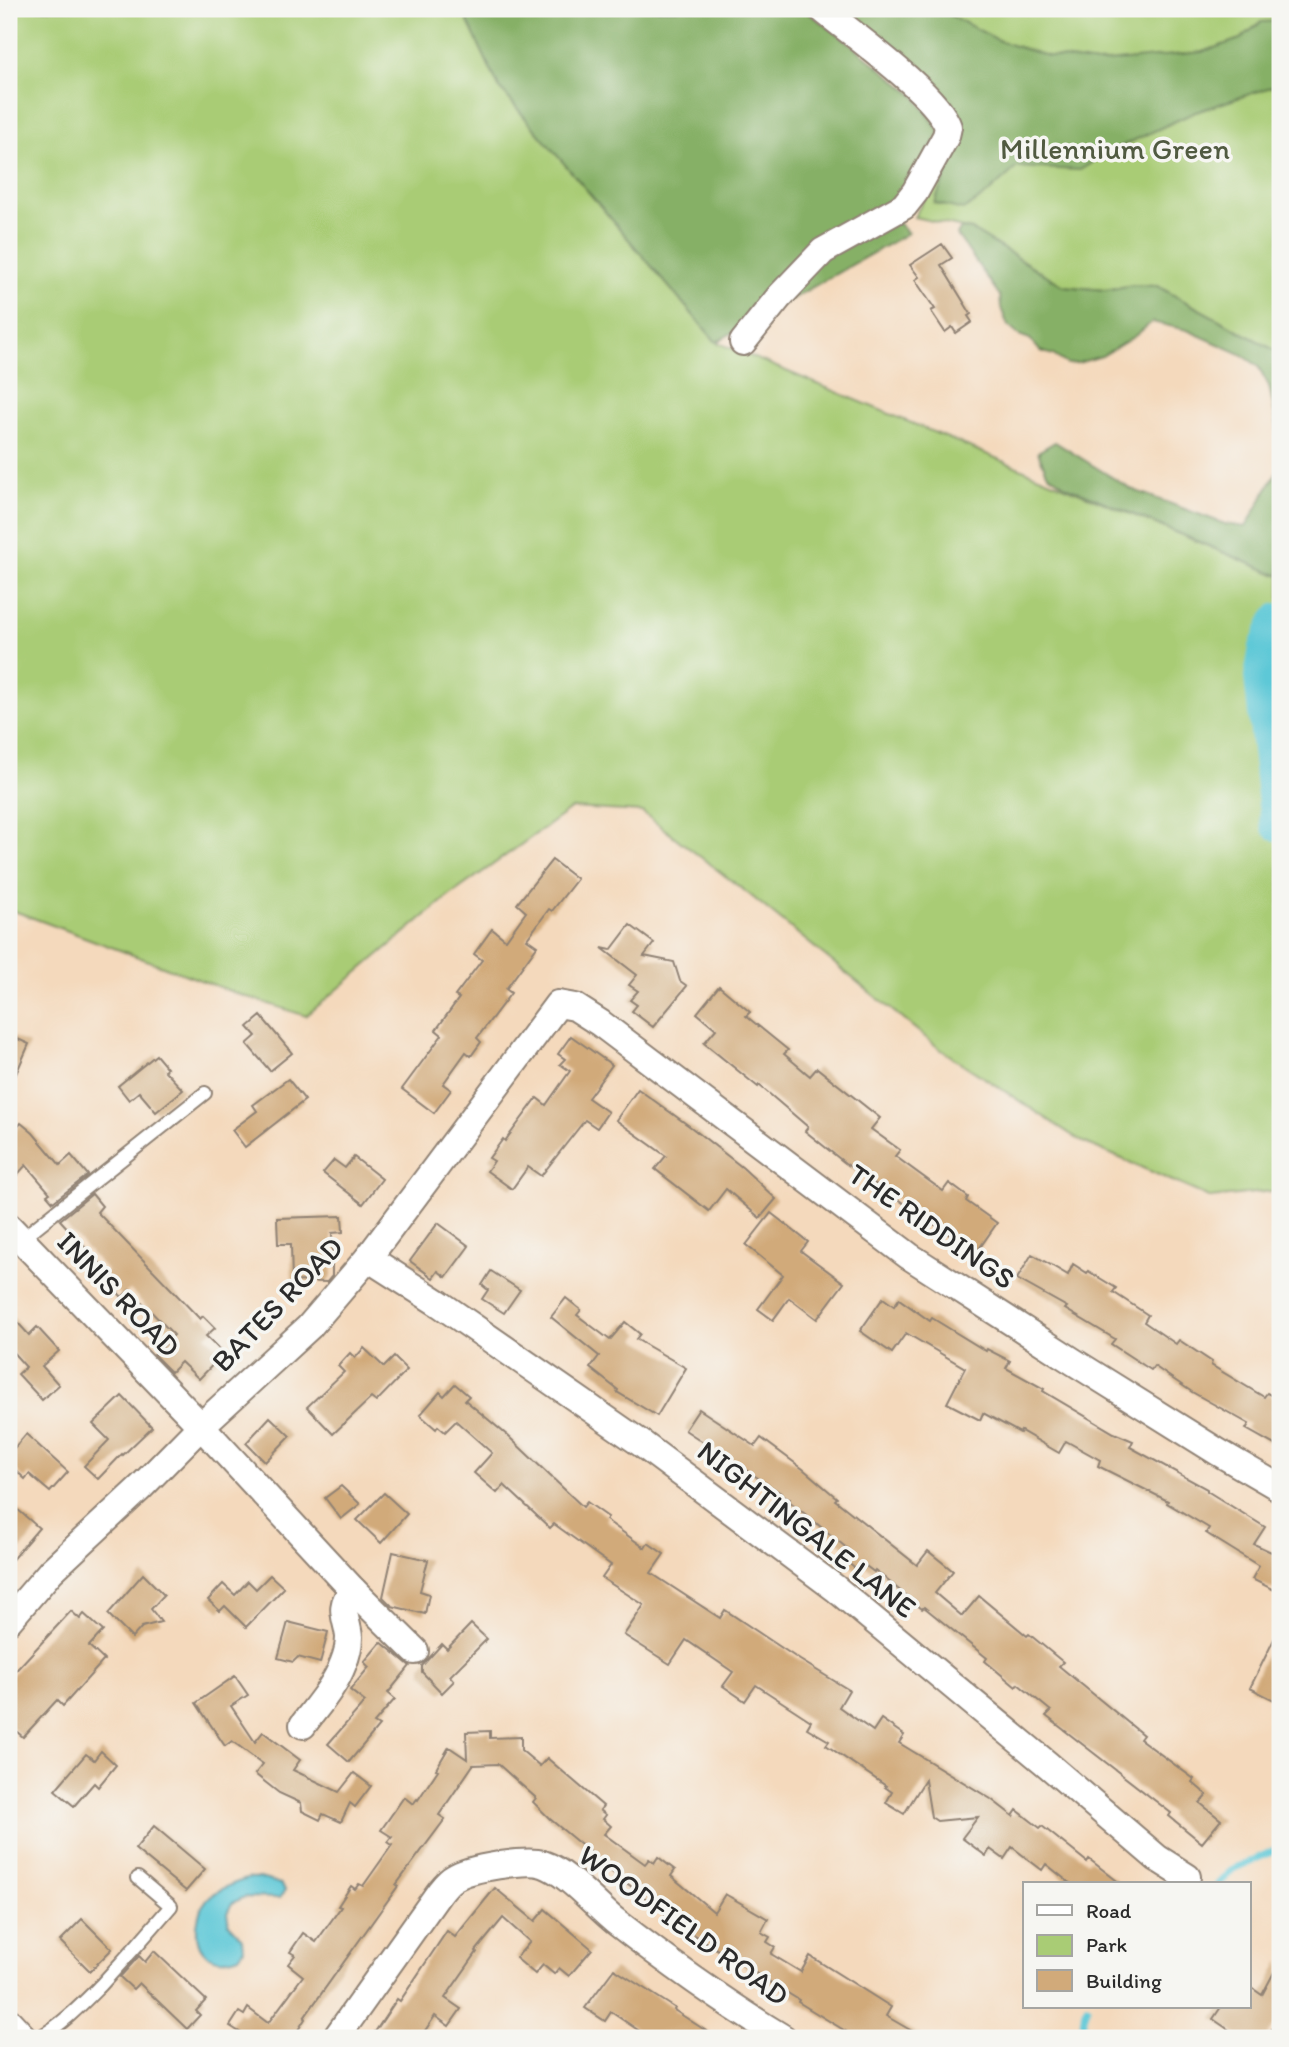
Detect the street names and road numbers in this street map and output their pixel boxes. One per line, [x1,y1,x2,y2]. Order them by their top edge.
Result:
street label: THE RIDDINGS [842,1155,1022,1297]
street label: INNIS ROAD [50,1223,188,1365]
street label: BATES ROAD [203,1229,351,1379]
street label: NIGHTINGALE LANE [690,1432,924,1626]
street label: WOODFIELD ROAD [572,1836,796,2014]

